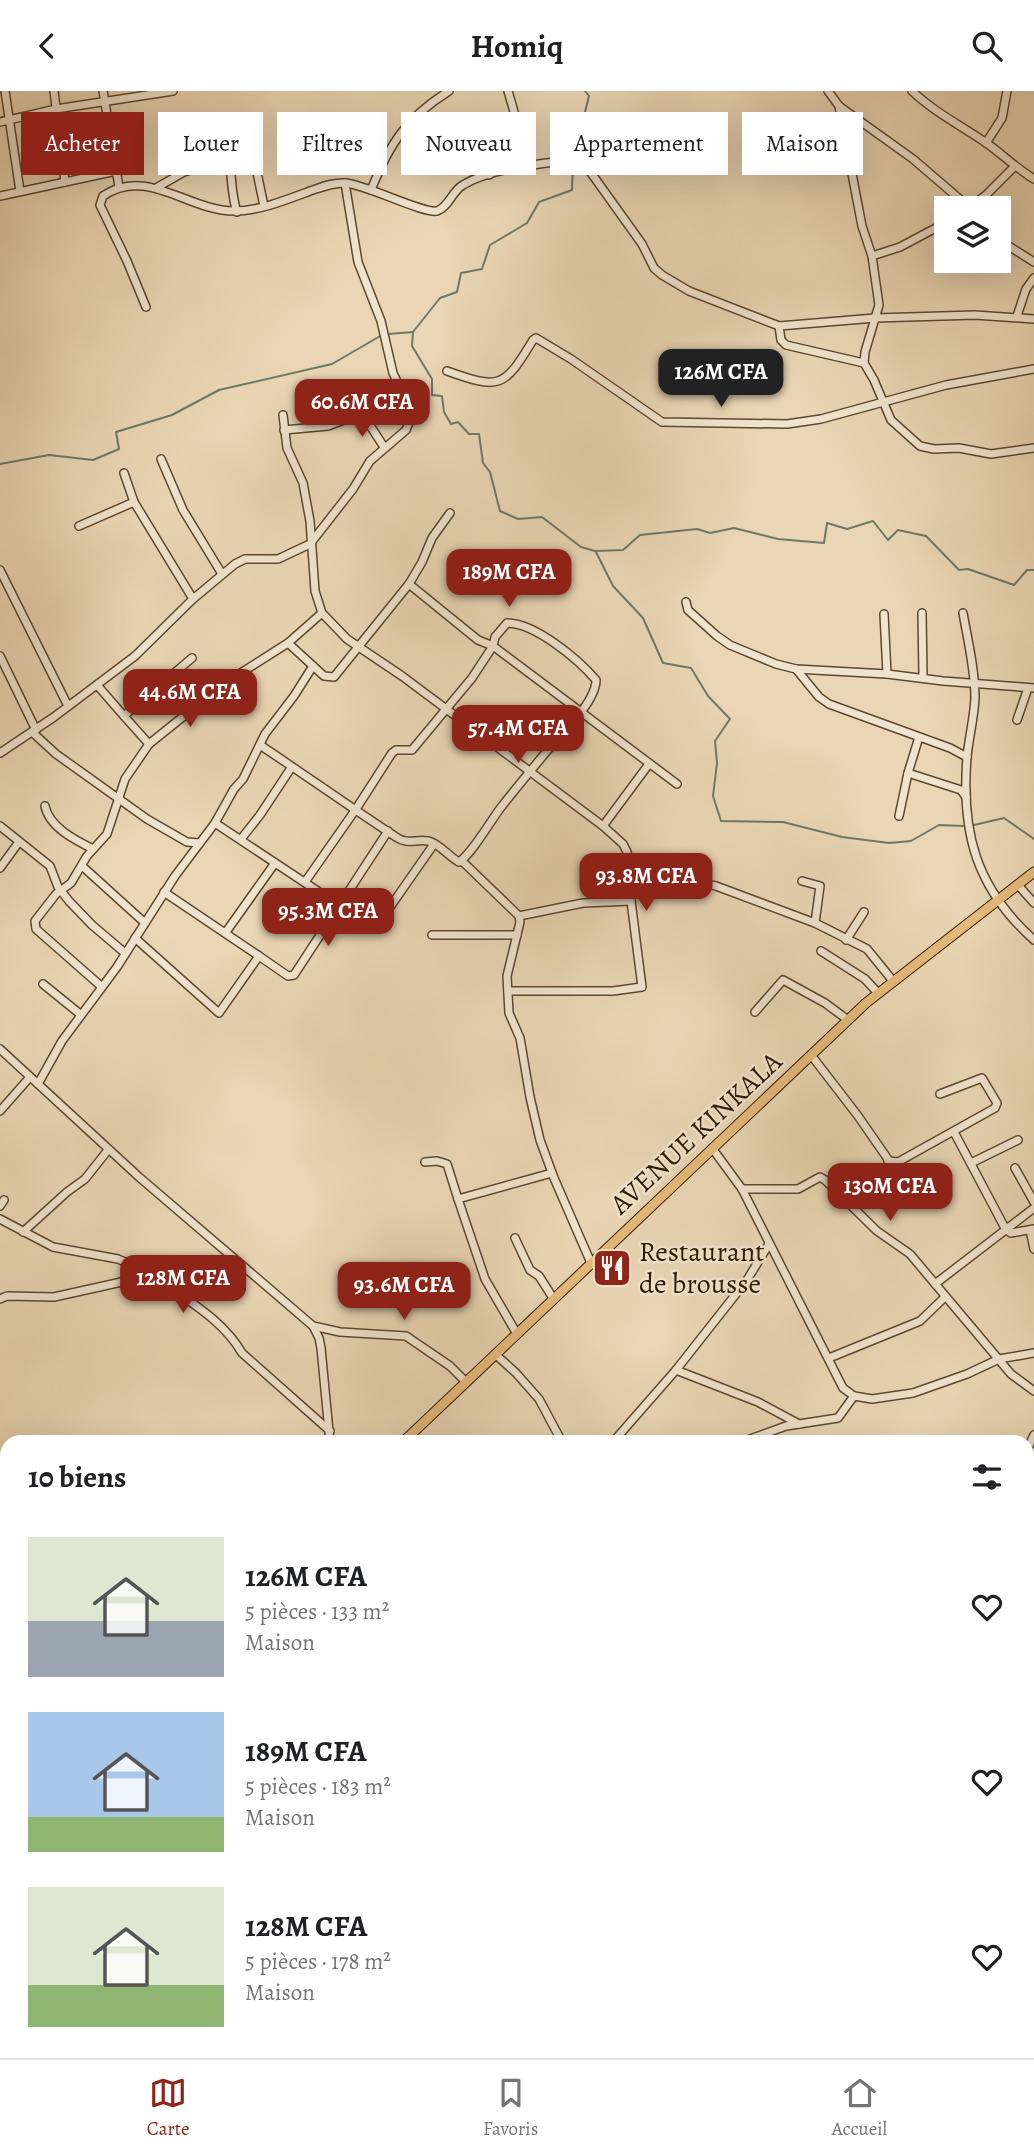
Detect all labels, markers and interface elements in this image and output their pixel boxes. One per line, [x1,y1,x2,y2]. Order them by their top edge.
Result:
text: Homiq [471,24,563,68]
icon: back [28,27,66,65]
icon: search [968,27,1006,65]
chip: Acheter [21,112,144,175]
chip: Louer [158,112,263,175]
chip: Filtres [277,112,387,175]
chip: Nouveau [401,112,536,175]
chip: Appartement [550,112,728,175]
chip: Maison [742,112,863,175]
map controls [934,196,1011,273]
button: layers [934,196,1011,273]
pin: 126M CFA [649,349,793,409]
text: 126M CFA [674,356,768,387]
pin: 60.6M CFA [282,379,442,439]
text: 60.6M CFA [311,386,413,417]
pin: 189M CFA [437,549,581,609]
text: 189M CFA [462,556,556,587]
pin: 44.6M CFA [110,669,270,729]
text: 44.6M CFA [139,676,241,707]
pin: 57.4M CFA [438,705,598,765]
text: 57.4M CFA [468,712,568,743]
pin: 93.8M CFA [566,853,726,913]
text: 93.8M CFA [595,860,697,891]
pin: 95.3M CFA [248,889,408,948]
text: 95.3M CFA [278,895,378,926]
street label: AVENUE KINKALA [601,1043,791,1224]
pin: 130M CFA [818,1163,962,1223]
text: 130M CFA [844,1170,936,1201]
place label: Restaurant de brousse [639,1233,765,1303]
restaurant icon: Restaurant de brousse [591,1247,633,1289]
pin: 128M CFA [111,1255,255,1315]
text: 128M CFA [136,1262,230,1293]
pin: 93.6M CFA [324,1263,484,1322]
text: 93.6M CFA [354,1269,454,1300]
text: 10 biens [28,1457,126,1497]
icon: filters [968,1458,1006,1496]
text: 126M CFA [245,1556,367,1596]
icon: home [84,1565,168,1649]
icon: heart [968,1588,1006,1626]
text: 5 pièces · 133 m² [245,1596,389,1627]
text: Maison [245,1627,315,1658]
text: 189M CFA [245,1731,367,1771]
icon: home [84,1740,168,1824]
icon: heart [968,1763,1006,1801]
text: 5 pièces · 183 m² [245,1771,391,1802]
text: Maison [245,1802,315,1833]
text: 128M CFA [245,1906,367,1946]
icon: home [84,1915,168,1999]
icon: heart [968,1938,1006,1976]
text: 5 pièces · 178 m² [245,1946,391,1977]
text: Maison [245,1977,315,2008]
tab: Carte [147,2074,190,2142]
tab: Favoris [483,2074,538,2142]
tab: Accueil [832,2074,887,2142]

